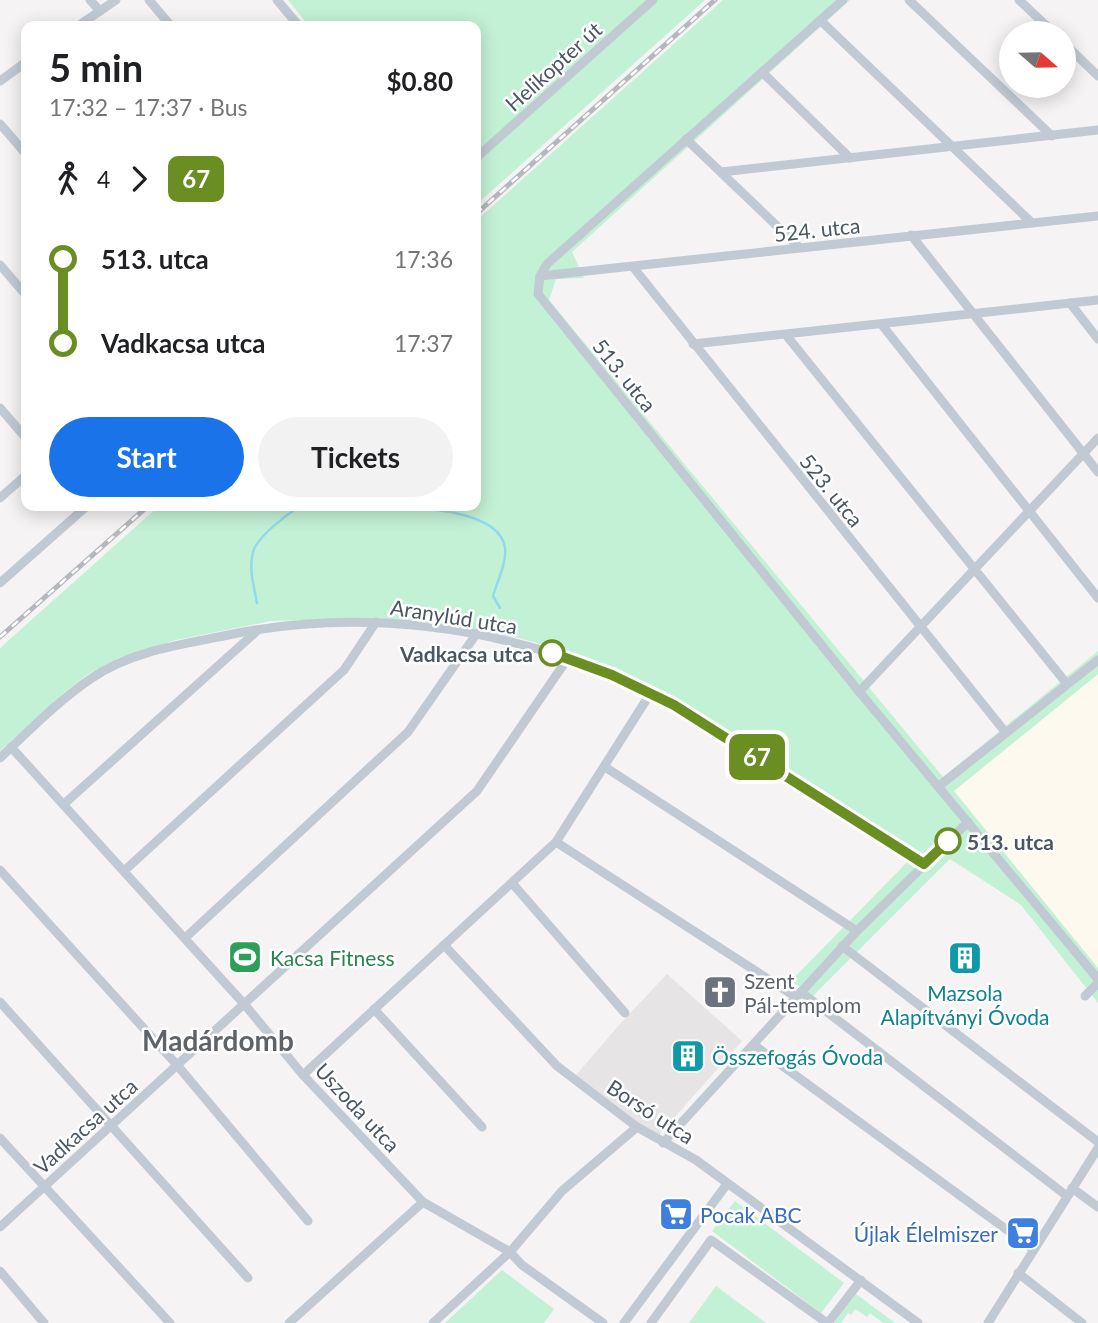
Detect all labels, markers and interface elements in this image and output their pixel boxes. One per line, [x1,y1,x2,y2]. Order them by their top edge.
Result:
street label: Helikopter út [500,16,607,116]
north arrow [999,21,1076,98]
map controls [999,21,1076,98]
text: 5 min [49,44,143,90]
text: $0.80 [387,65,453,97]
text: 17:32 – 17:37 · Bus [49,93,248,121]
icon: walk [49,160,87,198]
icon: forward [120,160,158,198]
text: 67 [182,164,210,193]
text: 4 [97,165,110,193]
street label: 524. utca [773,212,861,246]
text: 513. utca [101,243,209,275]
text: 17:36 [394,245,453,273]
text: Vadkacsa utca [101,327,266,359]
text: 17:37 [394,329,453,357]
street label: 513. utca [588,334,662,416]
button: Start [49,417,244,497]
button: Tickets [258,417,453,497]
street label: 523. utca [795,449,869,531]
street label: Aranylúd utca [389,594,519,638]
marker: Vadkacsa utca [539,640,565,666]
place label: Vadkacsa utca [399,641,533,666]
line badge: 67 [726,734,788,780]
text: 67 [743,742,771,771]
marker: 513. utca [935,828,961,854]
place label: 513. utca [967,829,1054,854]
sports icon: Kacsa Fitness [226,938,264,976]
building icon: Mazsola Alapítványi Óvoda [946,939,984,977]
place label: Kacsa Fitness [270,945,395,970]
place label: Szent Pál-templom [744,968,861,1017]
church icon: Szent Pál-templom [701,973,739,1011]
place label: Mazsola Alapítványi Óvoda [880,980,1050,1029]
district label: Madárdomb [142,1023,294,1057]
building icon: Összefogás Óvoda [669,1037,707,1075]
place label: Összefogás Óvoda [712,1044,883,1069]
street label: Uszoda utca [311,1057,405,1157]
street label: Vadkacsa utca [28,1073,142,1179]
street label: Borsó utca [603,1074,699,1148]
supermarket icon: Pocak ABC [657,1195,695,1233]
place label: Pocak ABC [700,1202,802,1227]
supermarket icon: Újlak Élelmiszer [1004,1214,1042,1252]
place label: Újlak Élelmiszer [854,1221,998,1246]

